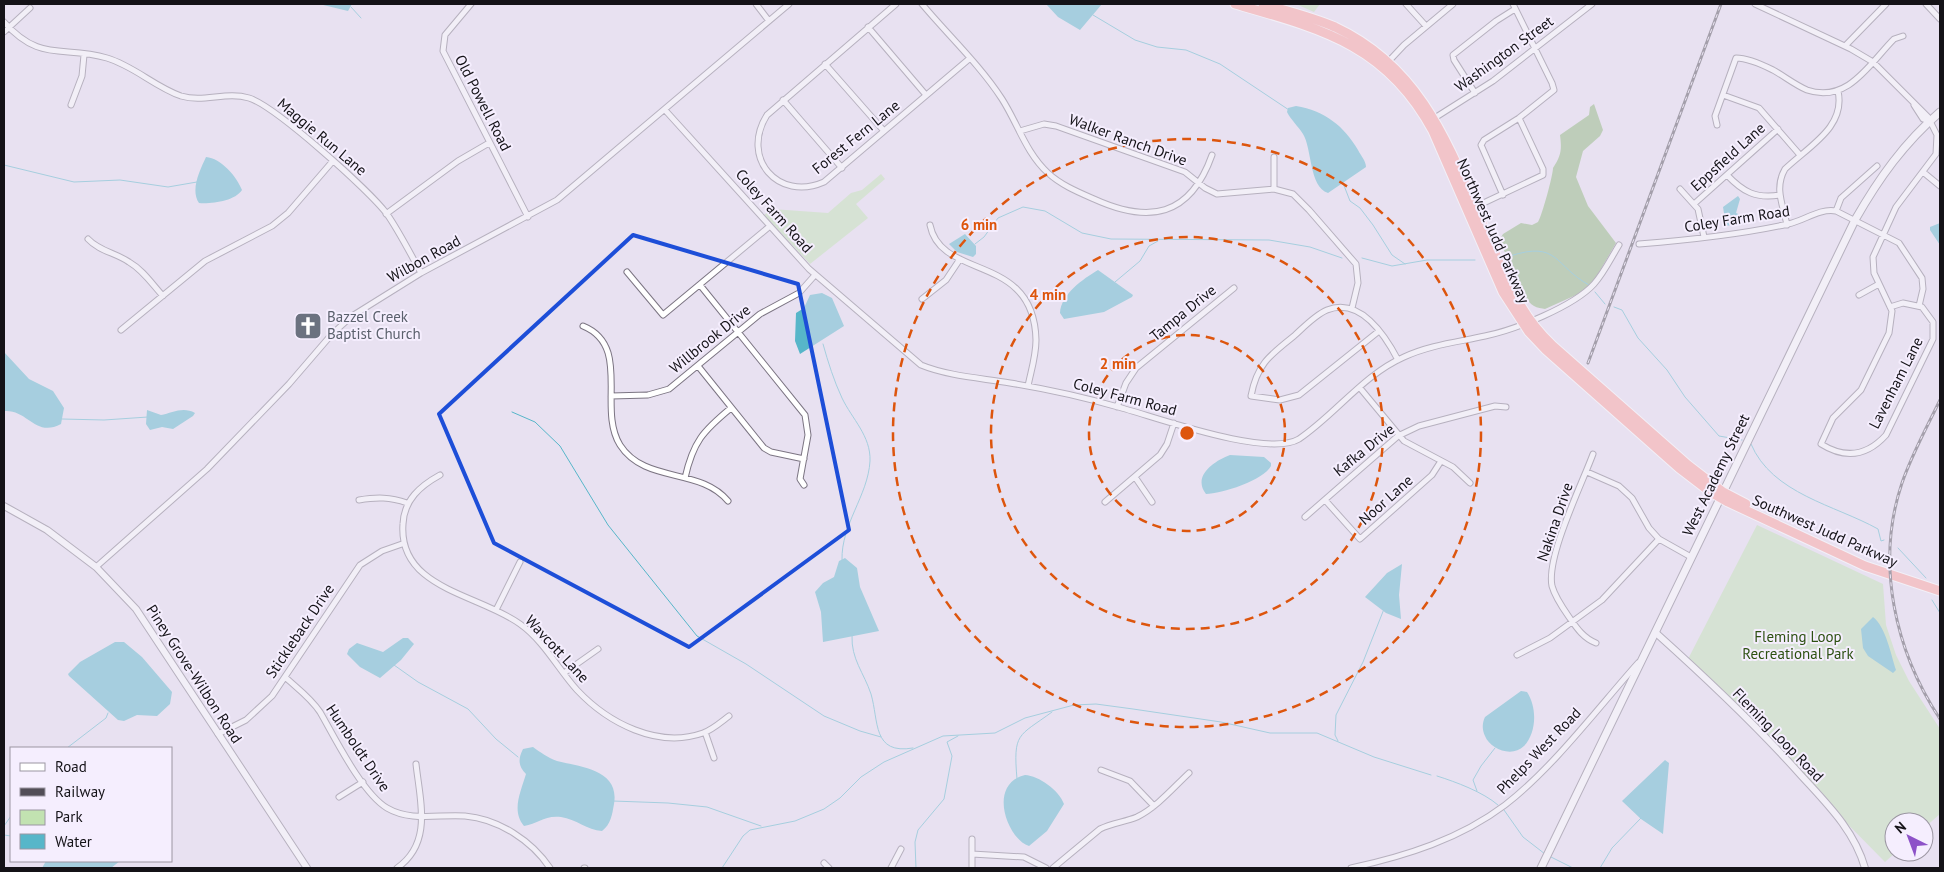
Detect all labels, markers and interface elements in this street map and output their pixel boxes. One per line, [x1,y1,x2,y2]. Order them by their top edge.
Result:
street label: Washington Street [1451,11,1557,96]
street label: Old Powell Road [451,51,516,154]
street label: Maggie Run Lane [274,94,371,180]
street label: Forest Fern Lane [808,95,903,178]
street label: Walker Ranch Drive [1066,109,1190,170]
street label: Eppsfield Lane [1687,118,1769,195]
street label: Northwest Judd Parkway [1453,155,1534,306]
street label: Coley Farm Road [732,165,817,257]
street label: Coley Farm Road [1683,201,1791,236]
text: 6 min [961,215,997,234]
street label: Wilbon Road [384,231,464,286]
street label: Tampa Drive [1146,280,1220,345]
text: 4 min [1030,285,1066,304]
street label: Willbrook Drive [665,300,754,377]
place label: Bazzel Creek Baptist Church [327,307,421,343]
church icon: Bazzel Creek Baptist Church [293,311,323,341]
street label: Lavenham Lane [1864,334,1927,432]
text: 2 min [1100,354,1136,373]
street label: Coley Farm Road [1071,374,1179,419]
street label: West Academy Street [1678,411,1753,539]
street label: Kafka Drive [1329,419,1398,480]
centre of rings [1178,424,1196,442]
street label: Noor Lane [1355,470,1417,529]
street label: Nakina Drive [1532,480,1577,564]
street label: Southwest Judd Parkway [1750,490,1901,571]
street label: Stickleback Drive [261,580,338,682]
street label: Piney Grove-Wilbon Road [142,601,246,747]
street label: Wavcott Lane [521,611,594,686]
park label: Fleming Loop Recreational Park [1742,627,1854,663]
street label: Fleming Loop Road [1729,684,1828,786]
street label: Humboldt Drive [322,700,395,795]
street label: Phelps West Road [1492,703,1585,798]
legend [10,747,172,862]
text: Road [55,757,87,776]
text: Railway [55,782,105,801]
text: Park [55,807,83,826]
north arrow [1884,812,1934,862]
text: N [1891,818,1910,837]
text: Water [55,832,92,851]

